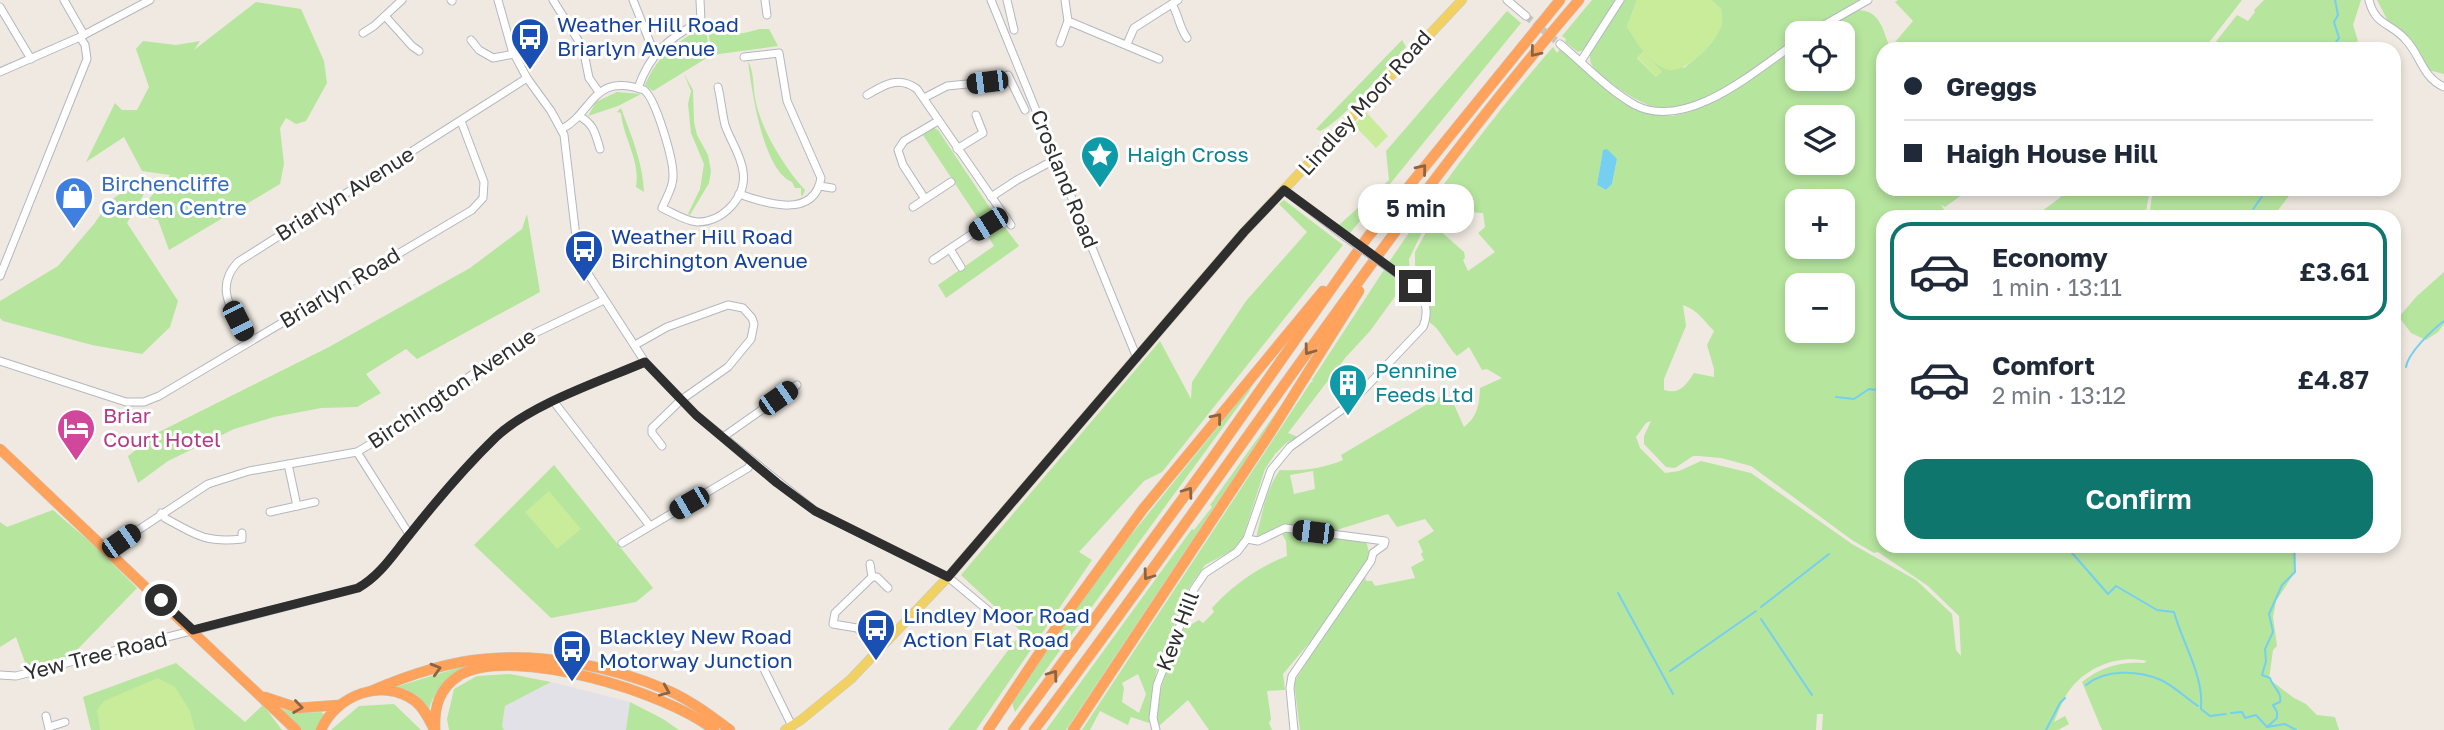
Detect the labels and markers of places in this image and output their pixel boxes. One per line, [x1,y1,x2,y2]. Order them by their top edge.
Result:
place label: Weather Hill Road Briarlyn Avenue [557,11,739,61]
bus stop icon: Weather Hill Road Briarlyn Avenue [509,16,551,71]
place icon: Haigh Cross [1079,134,1121,189]
place label: Haigh Cross [1127,141,1249,167]
place label: Birchencliffe Garden Centre [101,170,247,220]
shop icon: Birchencliffe Garden Centre [53,175,95,230]
place label: Weather Hill Road Birchington Avenue [611,223,808,273]
bus stop icon: Weather Hill Road Birchington Avenue [563,228,605,283]
place label: Pennine Feeds Ltd [1375,357,1474,407]
building icon: Pennine Feeds Ltd [1327,362,1369,417]
place label: Briar Court Hotel [103,402,221,452]
hotel icon: Briar Court Hotel [55,407,97,462]
place label: Lindley Moor Road Action Flat Road [903,602,1090,652]
bus stop icon: Lindley Moor Road Action Flat Road [855,607,897,662]
place label: Blackley New Road Motorway Junction [599,623,793,673]
bus stop icon: Blackley New Road Motorway Junction [551,628,593,683]

